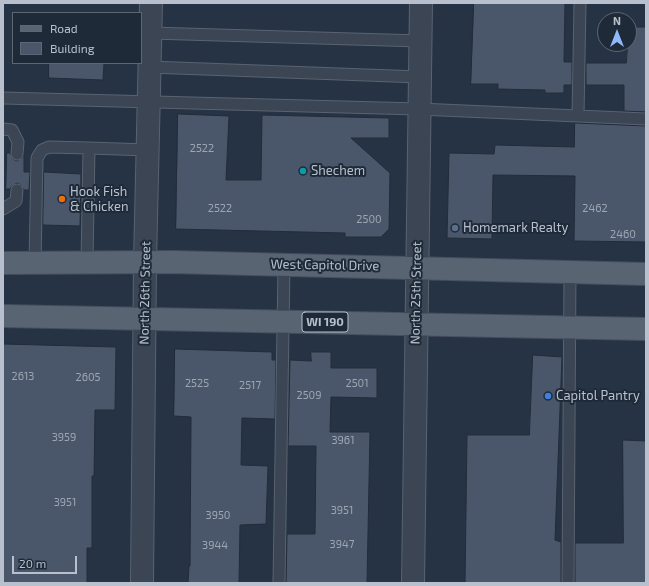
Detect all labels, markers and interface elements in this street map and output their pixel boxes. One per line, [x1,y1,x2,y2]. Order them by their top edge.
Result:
legend [12,12,142,64]
north arrow [597,12,637,52]
text: N [613,14,621,27]
text: Road [50,21,78,35]
text: Building [50,41,94,55]
house number: 2522 [190,141,214,155]
place label: Shechem [311,163,365,179]
marker: Shechem [298,166,308,176]
place label: Hook Fish & Chicken [70,184,128,215]
marker: Hook Fish & Chicken [57,194,67,204]
house number: 2522 [208,201,232,215]
house number: 2462 [582,201,608,215]
house number: 2500 [356,212,382,226]
place label: Homemark Realty [463,220,568,236]
marker: Homemark Realty [450,223,460,233]
house number: 2460 [610,227,636,241]
street label: North 26th Street [136,241,154,345]
street label: North 25th Street [407,241,425,345]
street label: West Capitol Drive [270,256,380,274]
road number: WI 190 [302,312,348,332]
house number: 2613 [12,369,34,383]
house number: 2605 [75,370,101,384]
house number: 2525 [185,376,209,390]
house number: 2501 [345,376,369,390]
house number: 2517 [239,378,261,392]
house number: 2509 [296,388,322,402]
place label: Capitol Pantry [556,388,640,404]
marker: Capitol Pantry [543,391,553,401]
house number: 3959 [52,430,76,444]
house number: 3961 [331,433,355,447]
house number: 3951 [54,495,76,509]
house number: 3951 [331,503,353,517]
house number: 3950 [206,508,230,522]
house number: 3947 [330,537,354,551]
house number: 3944 [202,538,228,552]
scale bar [14,548,79,574]
text: 20 m [19,556,46,570]

